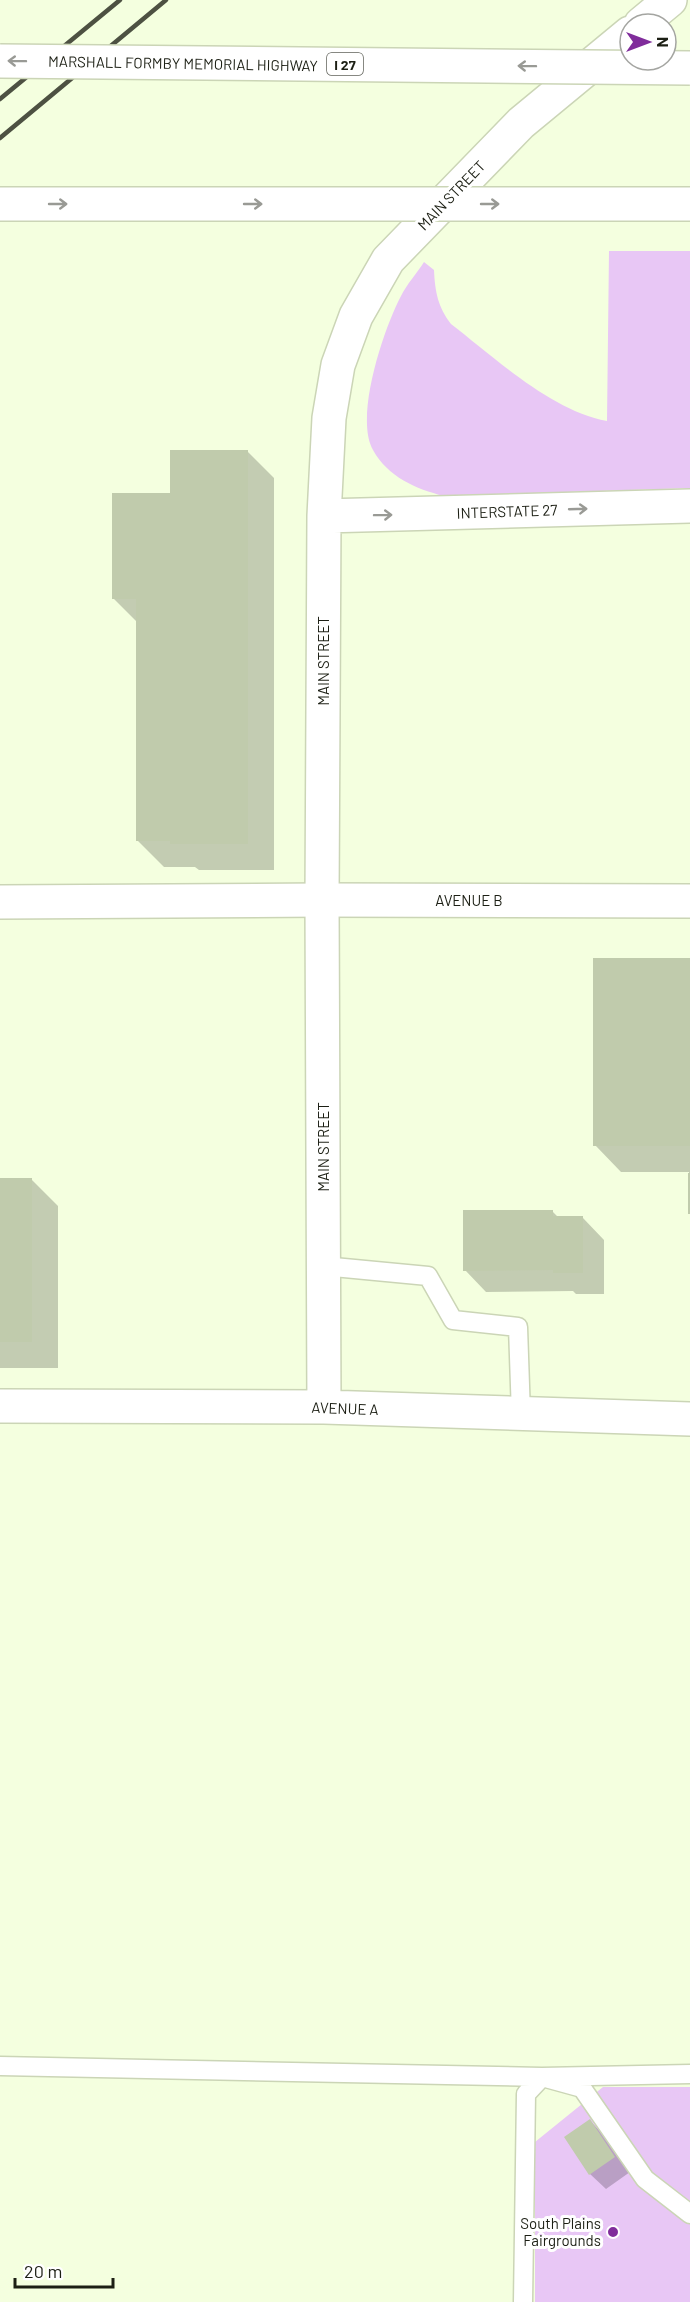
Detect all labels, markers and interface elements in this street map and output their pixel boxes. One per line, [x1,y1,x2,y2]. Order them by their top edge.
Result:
north arrow [618,12,678,72]
text: N [654,37,673,47]
street label: MARSHALL FORMBY MEMORIAL HIGHWAY [48,52,318,74]
road number: I 27 [327,53,363,75]
one-way arrow [7,55,27,67]
one-way arrow [517,60,537,72]
street label: MAIN STREET [413,156,489,234]
one-way arrow [48,198,68,210]
one-way arrow [243,198,263,210]
one-way arrow [480,198,500,210]
street label: INTERSTATE 27 [456,500,558,522]
one-way arrow [567,504,587,515]
one-way arrow [372,509,392,520]
street label: MAIN STREET [314,616,332,706]
street label: AVENUE B [435,891,503,909]
street label: MAIN STREET [314,1102,332,1192]
street label: AVENUE A [311,1398,379,1418]
place label: South Plains Fairgrounds [520,2214,601,2249]
marker: South Plains Fairgrounds [606,2225,620,2239]
scale bar [15,2251,112,2289]
text: 20 m [24,2260,62,2282]

